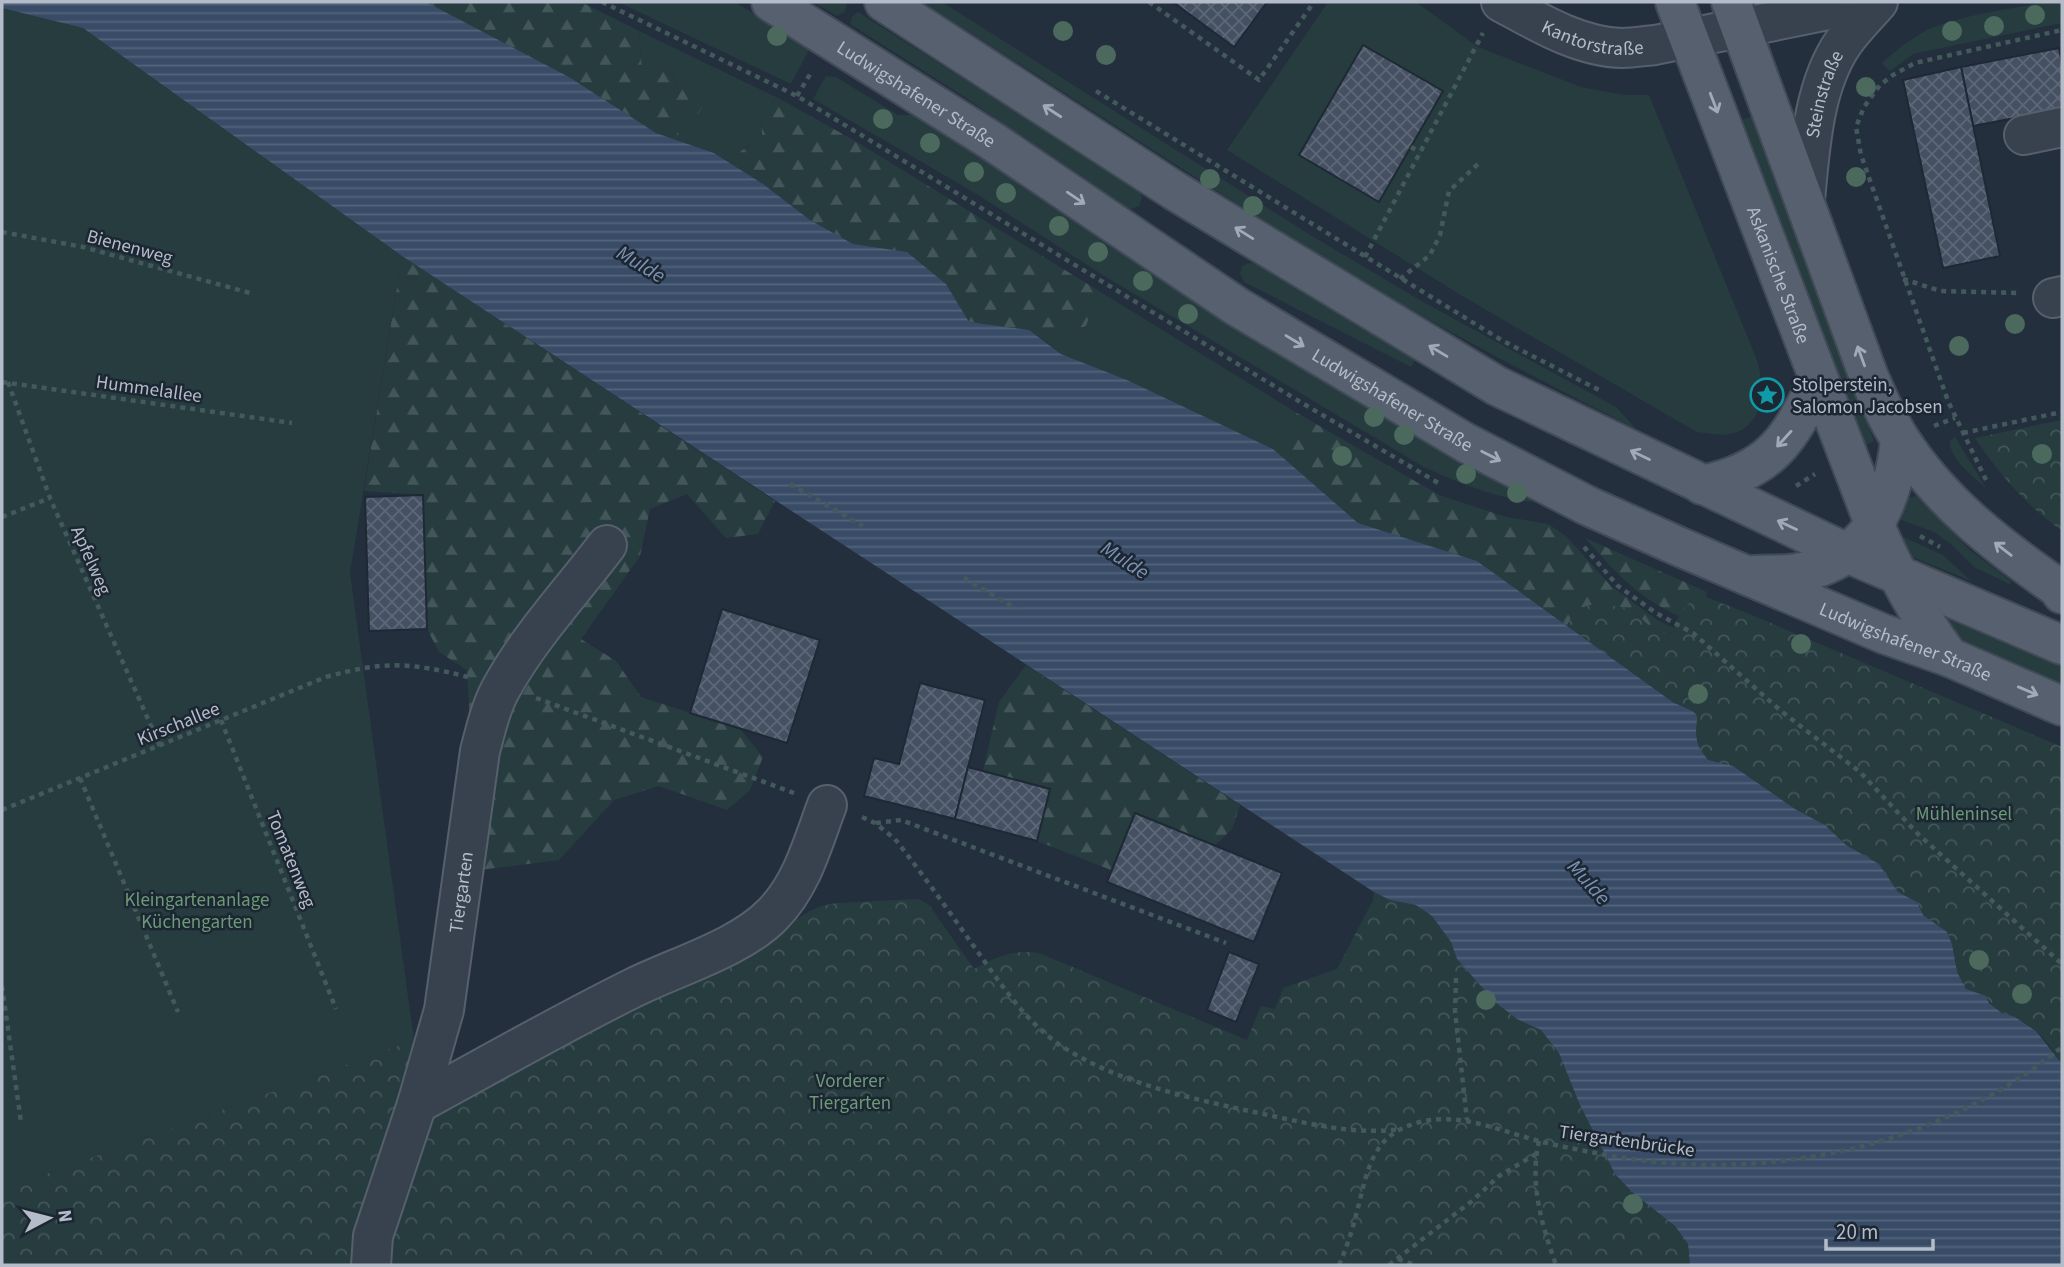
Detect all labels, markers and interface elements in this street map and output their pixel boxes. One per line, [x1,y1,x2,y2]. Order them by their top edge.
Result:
street label: Kantorstraße [1537,14,1645,63]
street label: Ludwigshafener Straße [831,35,1000,155]
street label: Steinstraße [1800,46,1851,140]
one-way arrow [1709,91,1722,113]
one-way arrow [1043,103,1062,118]
one-way arrow [1066,190,1085,205]
street label: Askanische Straße [1739,203,1816,348]
street label: Bienenweg [84,223,176,272]
one-way arrow [1234,226,1254,240]
water label: Mulde [611,238,671,290]
one-way arrow [1284,334,1304,348]
street label: Ludwigshafener Straße [1306,342,1477,459]
one-way arrow [1429,344,1449,358]
one-way arrow [1854,345,1866,367]
street label: Hummelallee [94,369,203,410]
place label: Stolperstein, Salomon Jacobsen [1792,372,1943,421]
place icon: Stolperstein, Salomon Jacobsen [1748,376,1786,414]
one-way arrow [1776,430,1792,448]
one-way arrow [1630,448,1651,462]
one-way arrow [1480,449,1501,463]
one-way arrow [1777,518,1798,531]
street label: Apfelweg [63,522,118,600]
water label: Mulde [1095,533,1155,587]
one-way arrow [1994,541,2012,556]
street label: Ludwigshafener Straße [1815,596,1995,689]
one-way arrow [2017,685,2038,698]
street label: Kirschallee [133,696,224,753]
park label: Mühleninsel [1916,801,2012,828]
street label: Tomatenweg [259,807,323,913]
street label: Tiergarten [443,850,481,935]
water label: Mulde [1560,853,1618,911]
park label: Kleingartenanlage Küchengarten [125,887,269,936]
park label: Vorderer Tiergarten [809,1068,891,1117]
street label: Tiergartenbrücke [1557,1119,1696,1164]
north arrow [14,1183,84,1253]
text: N [50,1208,79,1224]
scale bar [1826,1208,1933,1252]
text: 20 m [1836,1217,1878,1247]

